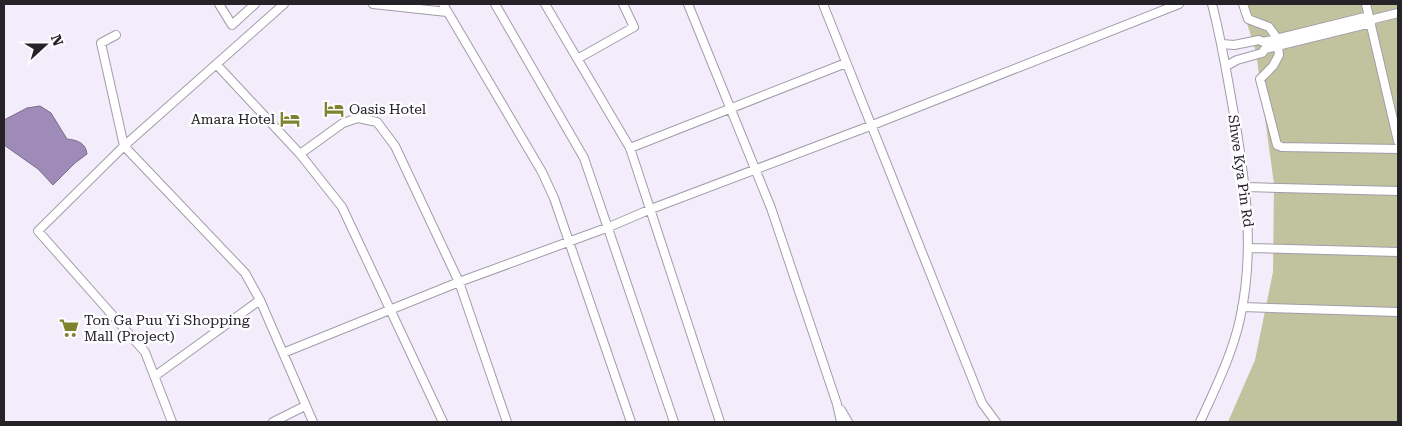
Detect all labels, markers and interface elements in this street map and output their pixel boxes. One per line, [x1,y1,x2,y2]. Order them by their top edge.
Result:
north arrow [20,20,70,70]
text: N [48,32,67,48]
hotel icon: Oasis Hotel [323,98,345,120]
place label: Oasis Hotel [349,101,427,117]
hotel icon: Amara Hotel [279,108,301,130]
place label: Amara Hotel [191,111,276,127]
street label: Shwe Kya Pin Rd [1225,114,1257,228]
place label: Ton Ga Puu Yi Shopping Mall (Project) [84,312,250,344]
supermarket icon: Ton Ga Puu Yi Shopping Mall (Project) [58,317,80,339]

